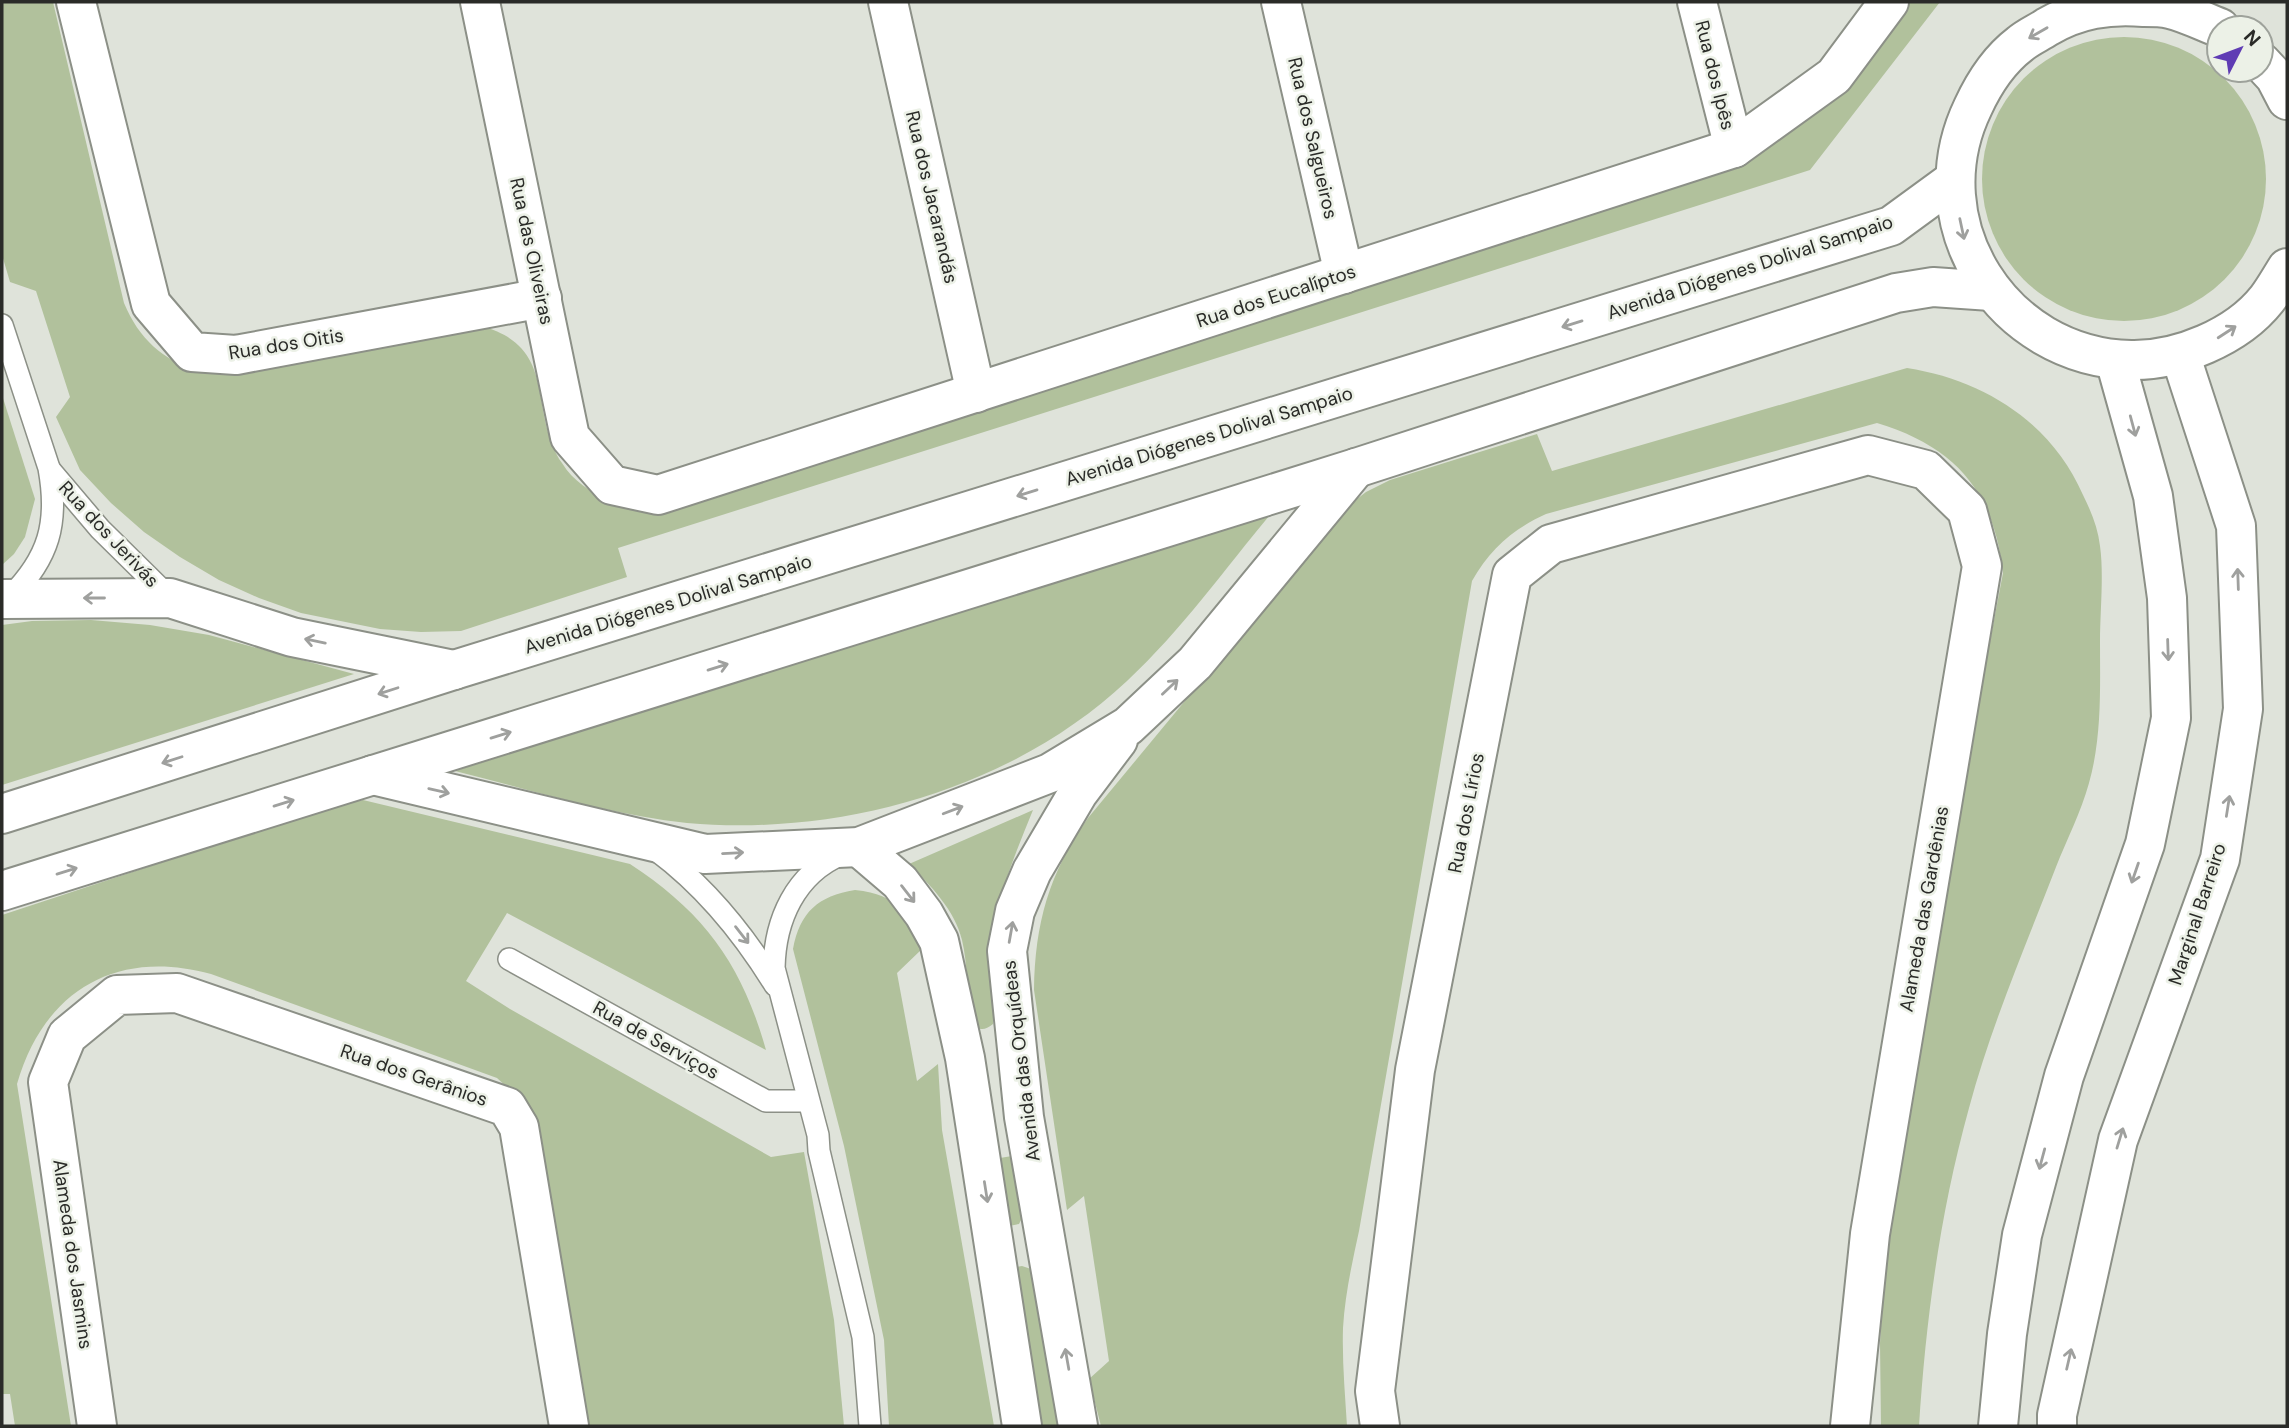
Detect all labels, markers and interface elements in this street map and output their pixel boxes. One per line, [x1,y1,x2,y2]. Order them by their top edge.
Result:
north arrow [2205,14,2275,84]
street label: Rua dos Ipês [1689,18,1741,132]
text: N [2238,24,2266,51]
one-way arrow [2029,26,2049,40]
street label: Rua dos Salgueiros [1282,55,1344,221]
street label: Rua dos Jacarandás [900,108,964,286]
street label: Rua das Oliveiras [504,175,560,327]
street label: Avenida Diógenes Dolival Sampaio [1604,209,1896,325]
one-way arrow [1956,217,1970,240]
street label: Rua dos Eucalíptos [1193,258,1359,334]
one-way arrow [1561,319,1583,332]
street label: Rua dos Oitis [227,323,345,365]
one-way arrow [2217,325,2236,339]
street label: Avenida Diógenes Dolival Sampaio [1062,380,1356,492]
one-way arrow [2128,414,2141,436]
street label: Rua dos Jerivás [53,476,165,592]
one-way arrow [1016,487,1038,500]
street label: Avenida Diógenes Dolival Sampaio [521,548,815,660]
one-way arrow [2231,568,2244,591]
one-way arrow [83,591,106,605]
one-way arrow [304,634,327,648]
one-way arrow [2162,638,2175,661]
one-way arrow [707,660,729,672]
one-way arrow [1161,678,1178,695]
one-way arrow [378,685,400,698]
one-way arrow [490,727,512,740]
street label: Rua dos Lírios [1442,751,1490,875]
one-way arrow [161,755,183,767]
one-way arrow [428,785,450,798]
one-way arrow [273,795,295,808]
one-way arrow [2222,795,2235,818]
one-way arrow [942,803,964,816]
street label: Alameda das Gardênias [1894,804,1954,1014]
street label: Marginal Barreiro [2162,840,2232,988]
one-way arrow [721,846,744,859]
one-way arrow [2128,861,2140,883]
one-way arrow [56,863,78,876]
one-way arrow [901,884,916,902]
one-way arrow [1005,921,1018,944]
one-way arrow [734,926,749,944]
street label: Avenida das Orquídeas [996,959,1046,1163]
street label: Rua de Serviços [589,995,723,1085]
street label: Rua dos Gerânios [337,1038,491,1112]
one-way arrow [2114,1127,2127,1149]
one-way arrow [2035,1147,2048,1170]
street label: Alameda dos Jasmins [47,1158,99,1350]
one-way arrow [979,1180,992,1203]
one-way arrow [1060,1348,1073,1371]
one-way arrow [2063,1348,2077,1371]

